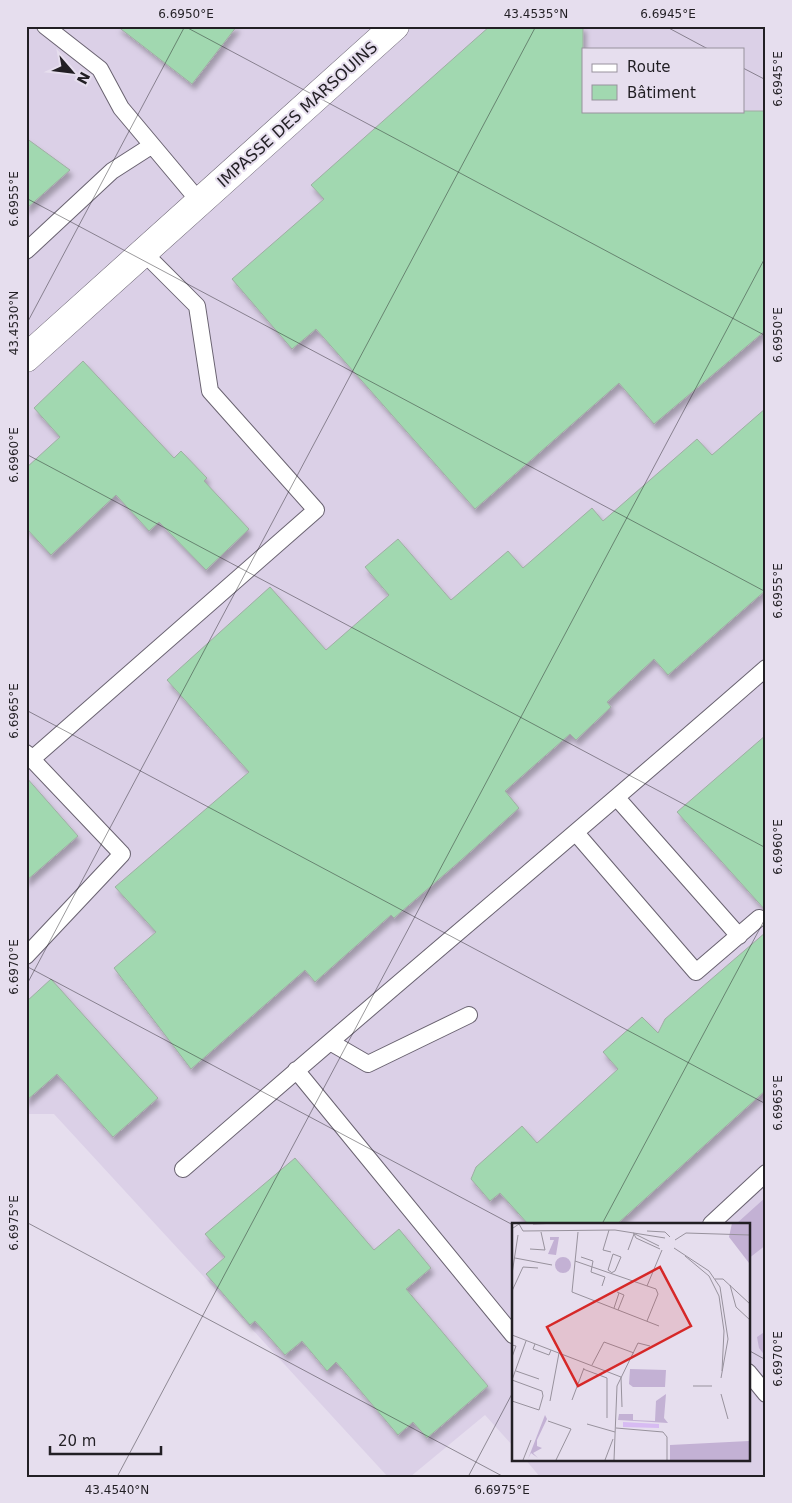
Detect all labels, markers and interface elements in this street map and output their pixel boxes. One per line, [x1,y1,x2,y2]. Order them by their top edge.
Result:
text: 6.6950°E [158,7,214,21]
text: 43.4535°N [504,7,568,21]
text: 6.6945°E [640,7,696,21]
street label: IMPASSE DES MARSOUINS [214,38,381,191]
north arrow [48,48,98,98]
legend [582,48,744,112]
text: 6.6945°E [771,51,785,107]
text: Route [627,58,671,76]
text: N [74,69,93,87]
text: Bâtiment [627,84,696,102]
text: 6.6955°E [7,171,21,227]
text: 43.4530°N [7,291,21,355]
text: 6.6950°E [771,307,785,363]
text: 6.6960°E [7,427,21,483]
text: 6.6955°E [771,563,785,619]
text: 6.6965°E [7,683,21,739]
text: 6.6960°E [771,819,785,875]
text: 6.6970°E [7,939,21,995]
text: 6.6965°E [771,1075,785,1131]
text: 6.6975°E [7,1195,21,1251]
inset map [512,1223,750,1460]
text: 6.6970°E [771,1331,785,1387]
scale bar [50,1423,161,1455]
text: 20 m [58,1432,96,1450]
text: 43.4540°N [85,1483,149,1497]
text: 6.6975°E [474,1483,530,1497]

